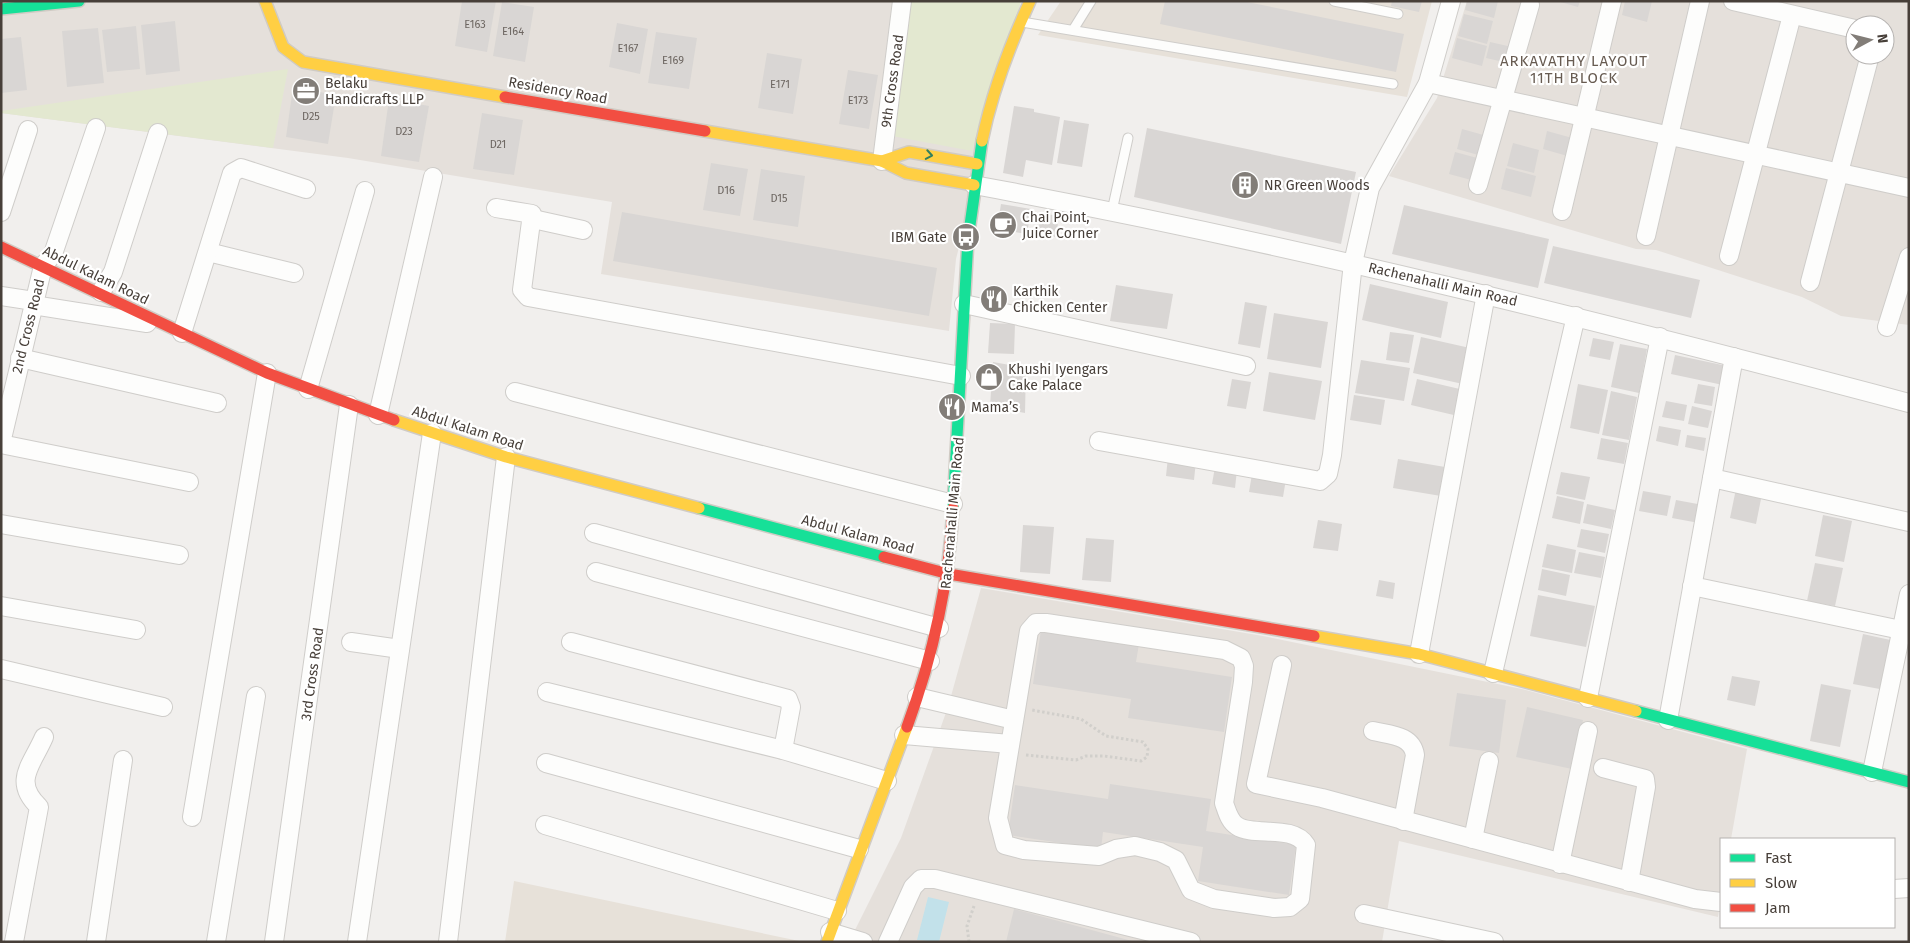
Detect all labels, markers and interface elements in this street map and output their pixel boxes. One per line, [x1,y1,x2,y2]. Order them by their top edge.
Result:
north arrow [1845,15,1895,65]
house number: E163 [464,18,486,31]
house number: E164 [502,25,524,38]
street label: 9th Cross Road [878,33,907,129]
text: N [1873,33,1891,44]
house number: E167 [618,42,639,55]
district label: ARKAVATHY LAYOUT 11TH BLOCK [1500,52,1648,87]
house number: E169 [662,54,684,67]
street label: Residency Road [507,73,609,108]
place label: Belaku Handicrafts LLP [325,75,424,108]
office icon: Belaku Handicrafts LLP [291,76,321,106]
house number: E171 [770,78,790,91]
house number: E173 [848,94,868,107]
house number: D25 [302,110,320,123]
house number: D23 [395,125,413,138]
house number: D21 [490,138,506,151]
one-way arrow [924,150,933,160]
building icon: NR Green Woods [1230,170,1260,200]
place label: NR Green Woods [1264,177,1370,194]
house number: D16 [717,184,735,197]
house number: D15 [770,192,788,205]
place label: Chai Point, Juice Corner [1022,209,1099,242]
cafe icon: Chai Point, Juice Corner [988,210,1018,240]
bus stop icon: IBM Gate [951,222,981,252]
place label: IBM Gate [891,229,947,246]
street label: Abdul Kalam Road [40,242,152,309]
street label: Rachenahalli Main Road [1367,259,1519,310]
street label: 2nd Cross Road [9,277,48,375]
place label: Karthik Chicken Center [1013,283,1108,316]
restaurant icon: Karthik Chicken Center [979,284,1009,314]
place label: Khushi Iyengars Cake Palace [1008,361,1109,394]
shop icon: Khushi Iyengars Cake Palace [974,362,1004,392]
restaurant icon: Mama’s [937,392,967,422]
place label: Mama’s [971,399,1019,416]
street label: Abdul Kalam Road [410,402,526,454]
street label: Rachenahalli Main Road [937,436,968,590]
street label: Abdul Kalam Road [800,511,916,558]
street label: 3rd Cross Road [298,626,327,722]
legend [1720,838,1895,928]
text: Fast [1765,849,1792,867]
text: Slow [1765,874,1797,892]
text: Jam [1765,899,1791,917]

